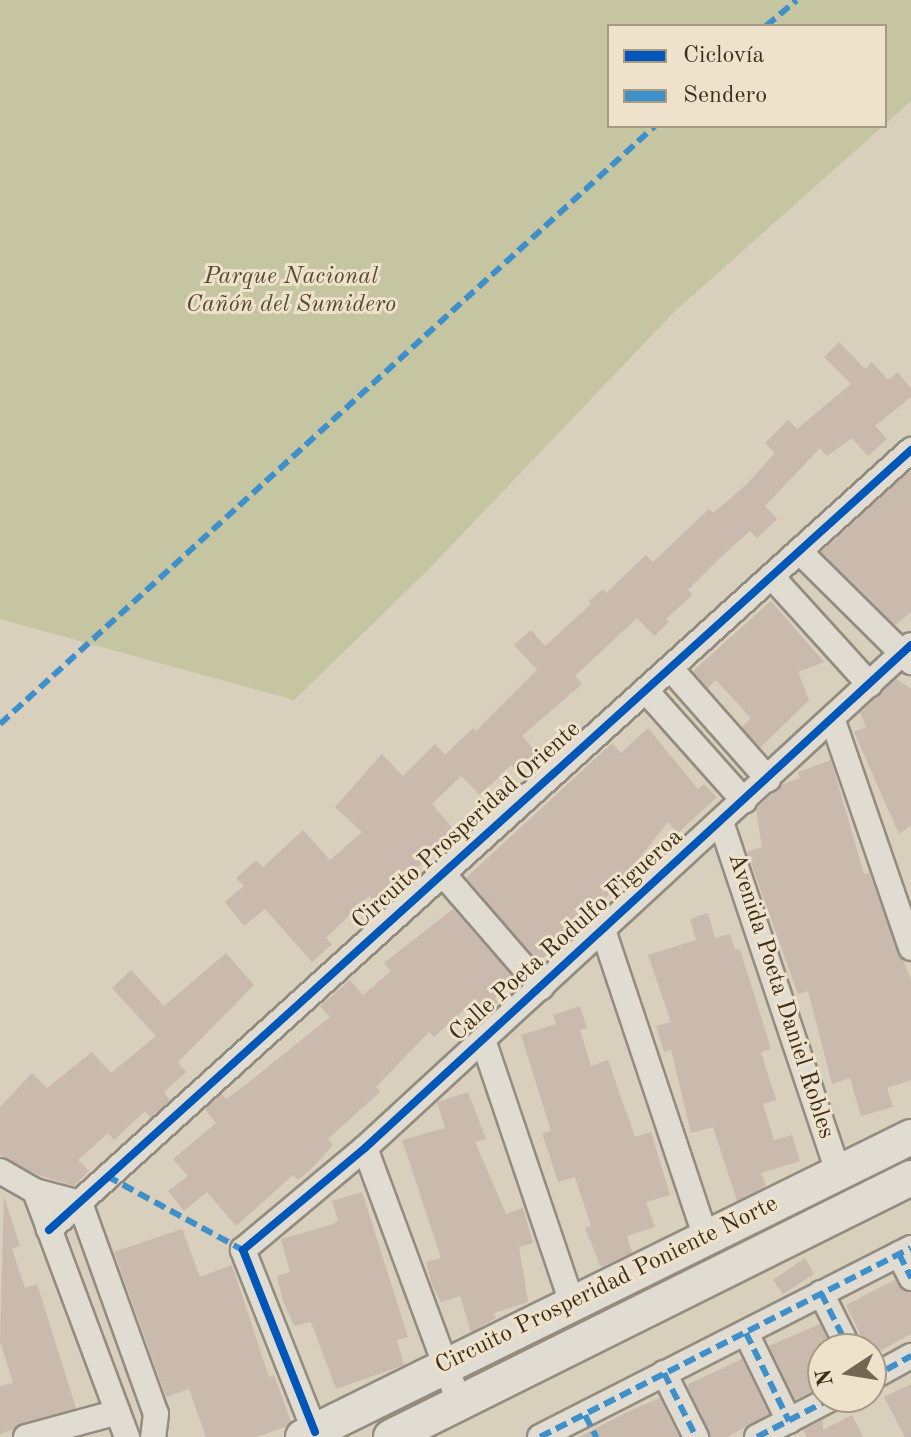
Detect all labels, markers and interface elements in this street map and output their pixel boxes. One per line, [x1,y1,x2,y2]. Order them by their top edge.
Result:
legend [607,24,887,128]
text: Ciclovía [683,44,764,68]
text: Sendero [683,84,767,108]
park label: Parque Nacional Cañón del Sumidero [186,264,396,320]
street label: Circuito Prosperidad Oriente [347,716,587,936]
street label: Calle Poeta Rodulfo Figueroa [444,824,690,1048]
street label: Avenida Poeta Daniel Robles [720,850,840,1142]
street label: Circuito Prosperidad Poniente Norte [431,1190,783,1382]
north arrow [807,1333,887,1413]
text: N [813,1367,838,1388]

